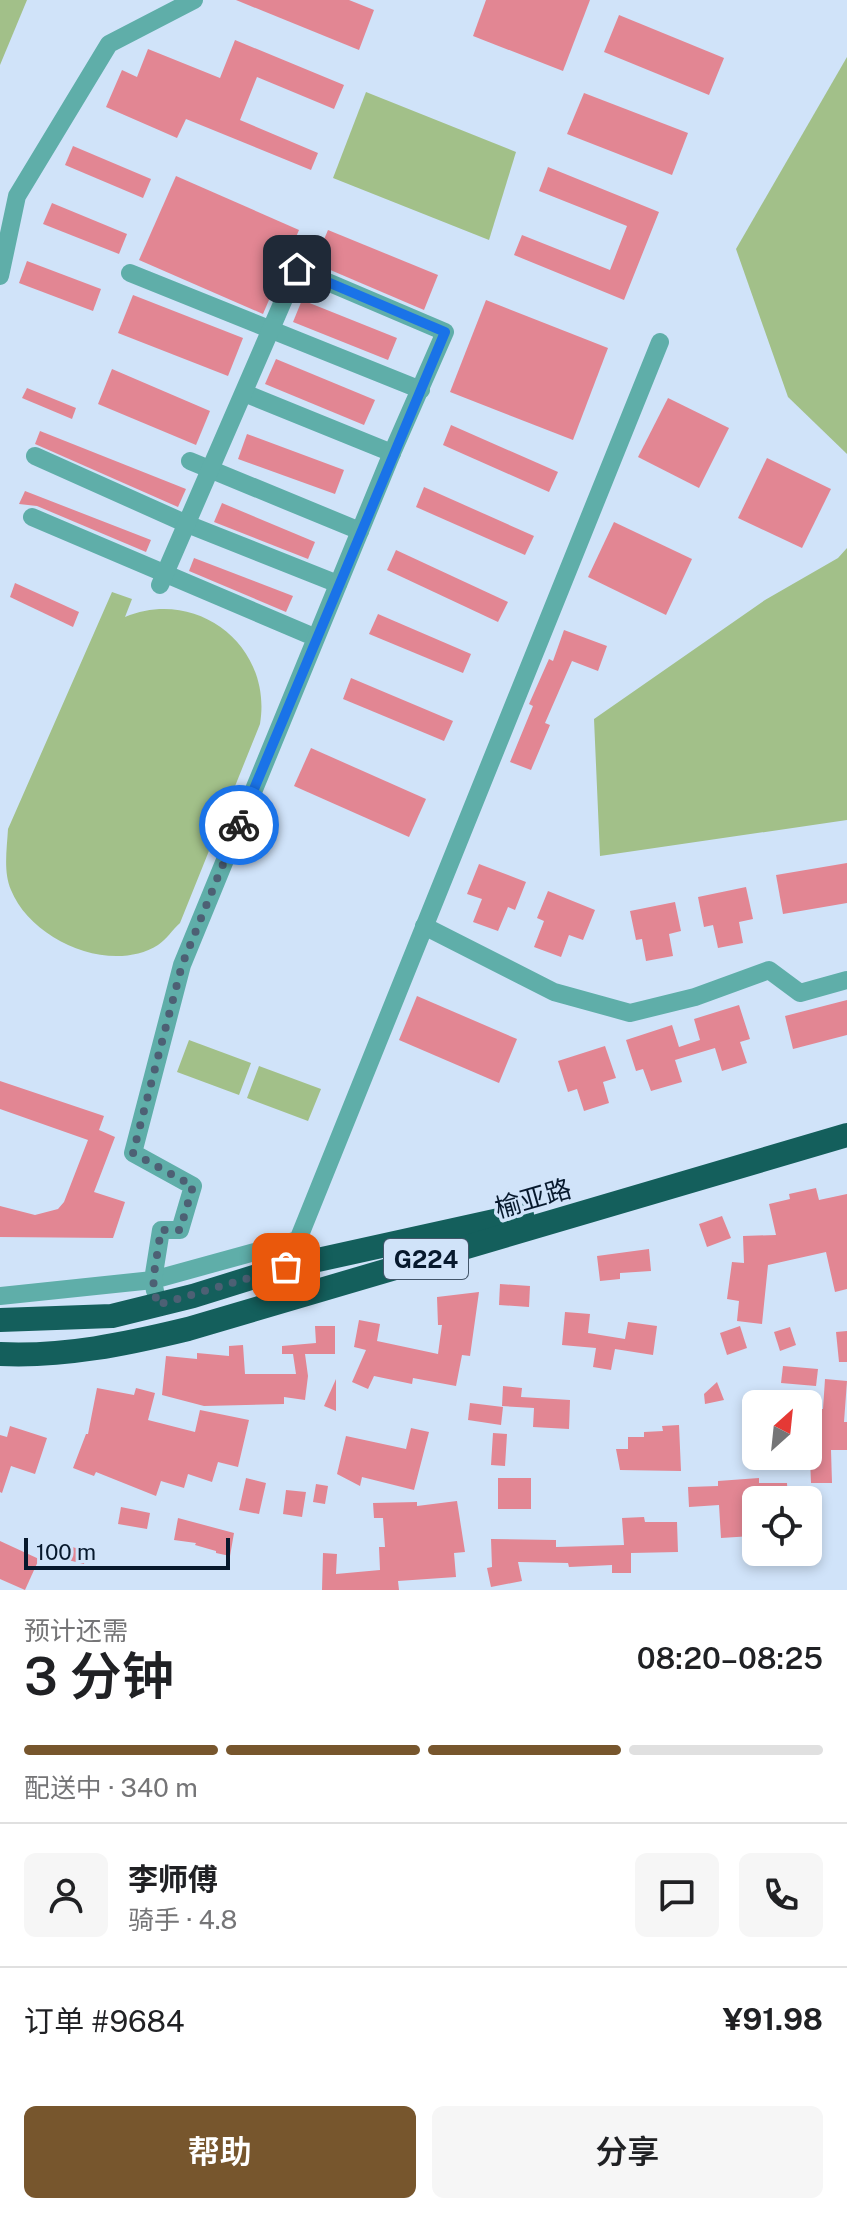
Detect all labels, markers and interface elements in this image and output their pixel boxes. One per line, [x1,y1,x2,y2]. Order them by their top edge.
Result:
pin [263,235,331,303]
icon: home [275,247,319,291]
courier [199,785,279,865]
icon: bike [217,803,261,847]
street label: 榆亚路 [491,1172,575,1224]
pin [252,1233,320,1301]
road number: G224 [384,1239,468,1279]
icon: bag [264,1245,308,1289]
north arrow [742,1390,822,1470]
map controls [742,1390,822,1566]
button: locate [742,1486,822,1566]
scale bar [24,1534,230,1570]
text: 100 m [36,1539,96,1565]
text: 预计还需 [24,1615,128,1646]
text: 08:20–08:25 [637,1640,823,1676]
text: 3 分钟 [24,1646,174,1707]
text: 配送中 · 340 m [24,1772,198,1803]
button: person [24,1853,108,1937]
button: chat [635,1853,719,1937]
button: phone [739,1853,823,1937]
text: 李师傅 [128,1861,218,1897]
text: 骑手 · 4.8 [128,1904,237,1935]
text: ¥91.98 [723,2001,823,2037]
text: 订单 #9684 [24,2003,185,2039]
button: 帮助 [24,2106,416,2198]
button: 分享 [432,2106,823,2198]

